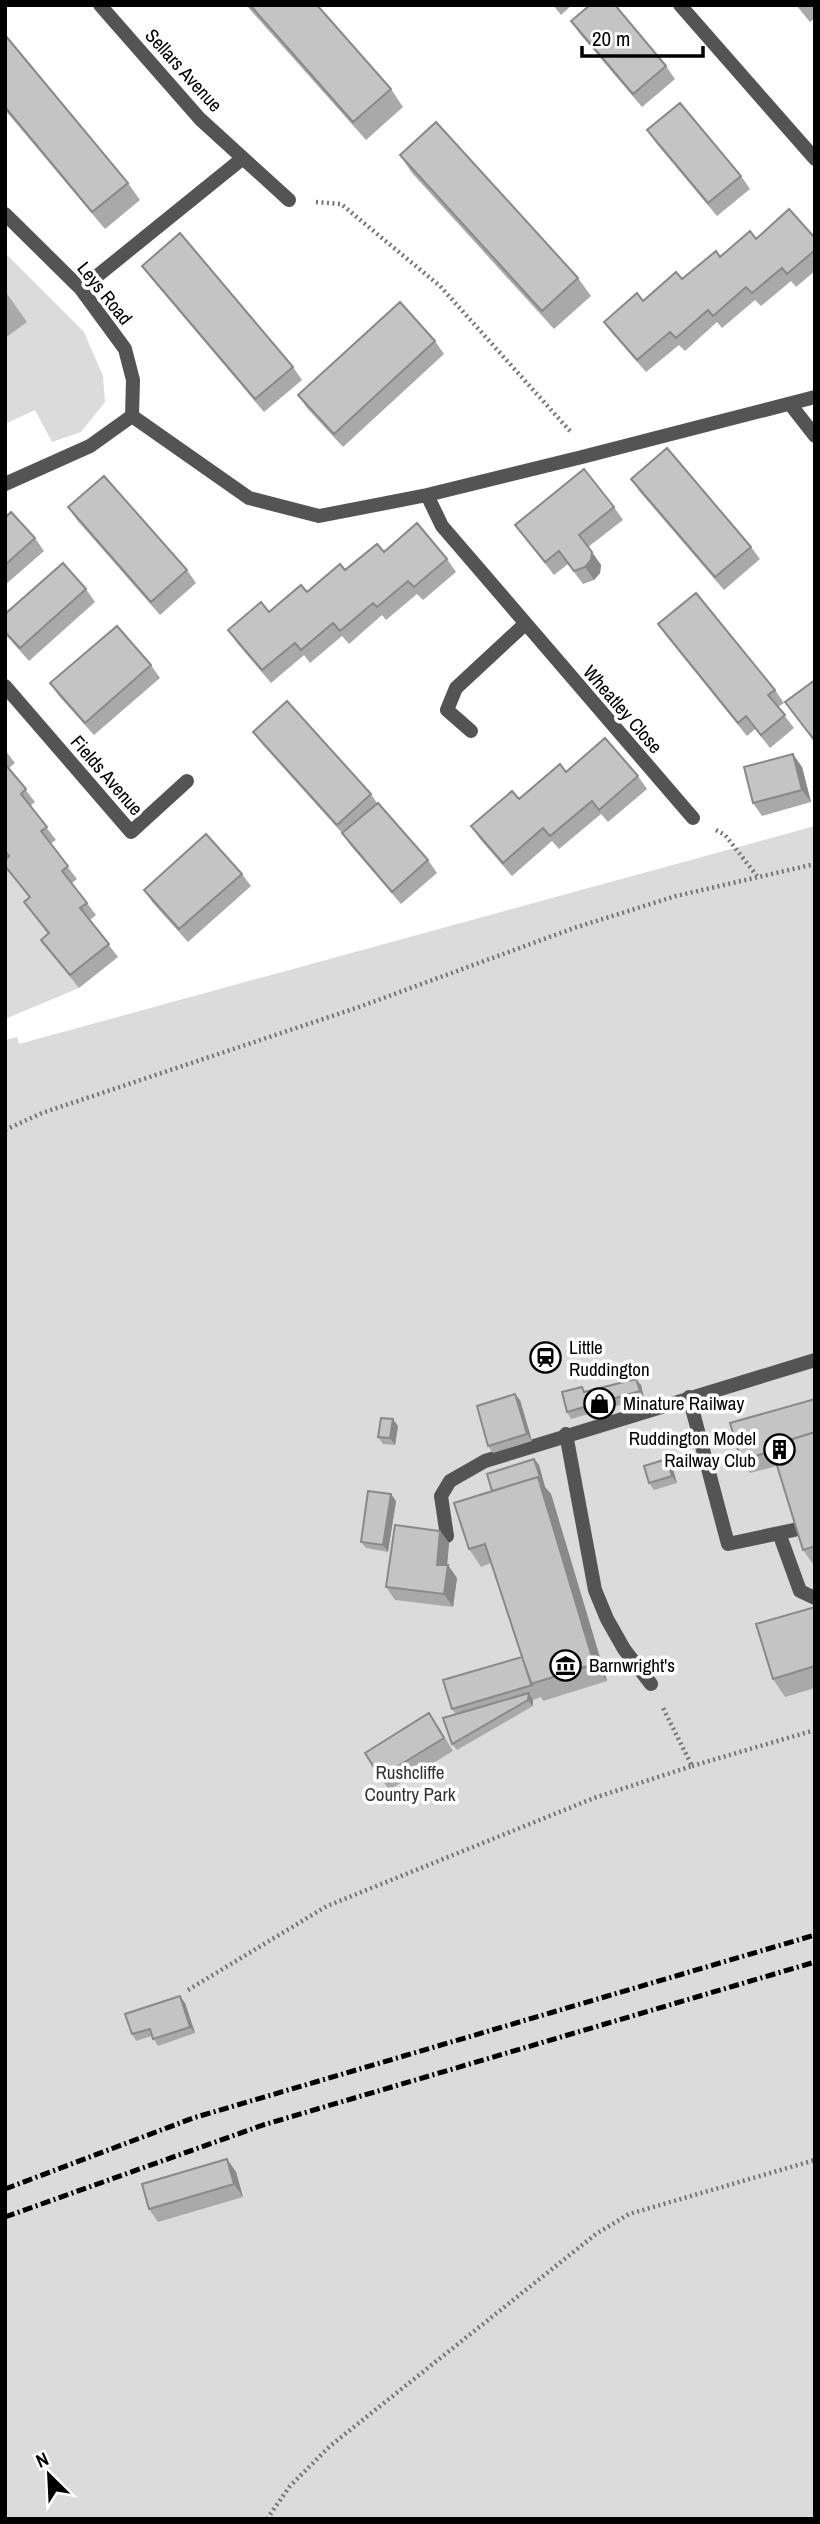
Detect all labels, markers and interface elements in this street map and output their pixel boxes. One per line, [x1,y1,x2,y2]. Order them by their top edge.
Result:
scale bar [582,14,703,58]
street label: Sellars Avenue [140,23,228,117]
text: 20 m [592,24,630,53]
street label: Leys Road [71,256,139,330]
street label: Wheatley Close [577,659,669,759]
street label: Fields Avenue [65,729,149,821]
place label: Little Ruddington [569,1334,650,1382]
station icon: Little Ruddington [529,1341,563,1375]
shop icon: Minature Railway [583,1386,617,1420]
place label: Minature Railway [623,1390,744,1416]
place label: Ruddington Model Railway Club [629,1425,756,1473]
building icon: Ruddington Model Railway Club [762,1432,796,1466]
museum icon: Barnwright's [549,1648,583,1682]
place label: Barnwright's [589,1652,675,1678]
park label: Rushcliffe Country Park [365,1759,456,1807]
north arrow [14,2440,84,2510]
text: N [32,2445,53,2474]

